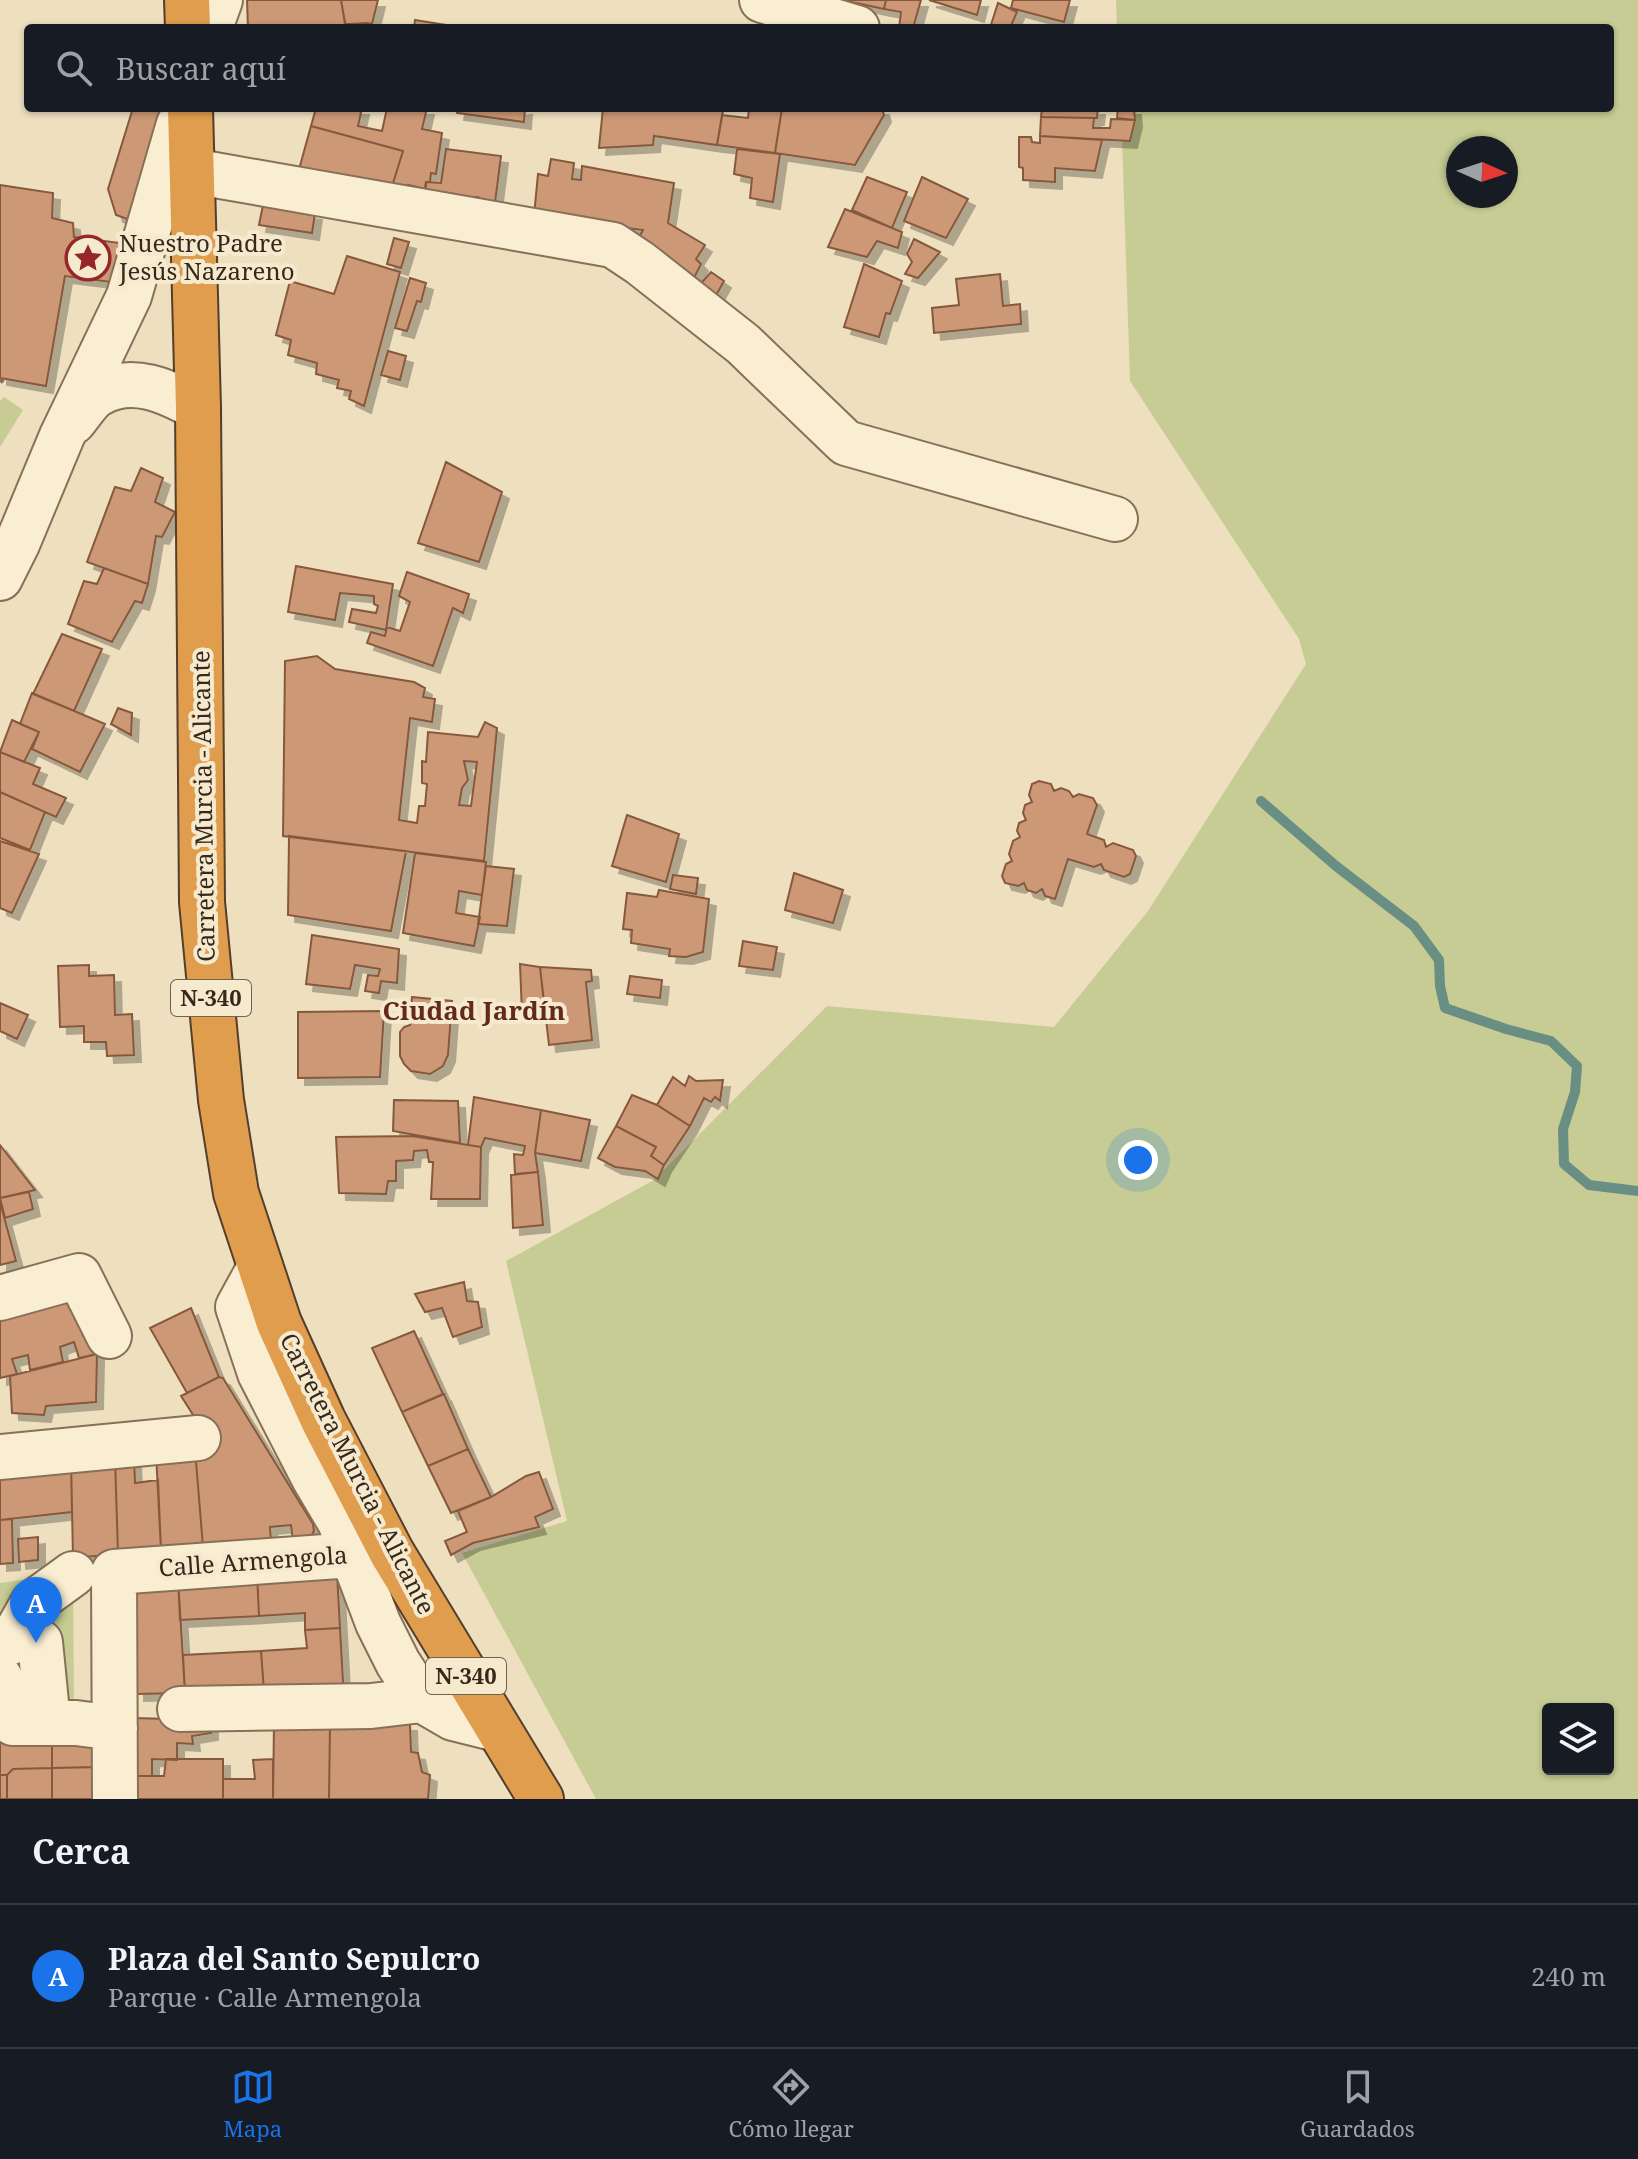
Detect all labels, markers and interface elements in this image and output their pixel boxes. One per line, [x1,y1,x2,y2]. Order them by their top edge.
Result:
search box [24,24,1614,112]
icon: search [52,46,96,90]
text: Buscar aquí [116,48,286,89]
north arrow [1446,136,1518,208]
place label: Nuestro Padre Jesús Nazareno [118,226,295,287]
place icon: Nuestro Padre Jesús Nazareno [64,234,112,282]
street label: Carretera Murcia - Alicante [183,650,222,962]
road number: N-340 [171,980,251,1016]
district label: Ciudad Jardín [383,992,565,1028]
your location [1118,1140,1158,1180]
street label: Carretera Murcia - Alicante [273,1327,444,1620]
street label: Calle Armengola [157,1537,348,1584]
pin: A [10,1577,62,1643]
road number: N-340 [426,1658,506,1694]
map controls [1542,1703,1614,1775]
button: layers [1542,1703,1614,1775]
text: Cerca [32,1828,130,1874]
text: Plaza del Santo Sepulcro [108,1938,480,1979]
text: A [48,1958,68,1994]
text: 240 m [1531,1958,1606,1994]
text: Parque · Calle Armengola [108,1979,422,2015]
tab: Mapa [223,2065,282,2143]
tab: Cómo llegar [729,2065,854,2143]
tab: Guardados [1300,2065,1415,2143]

